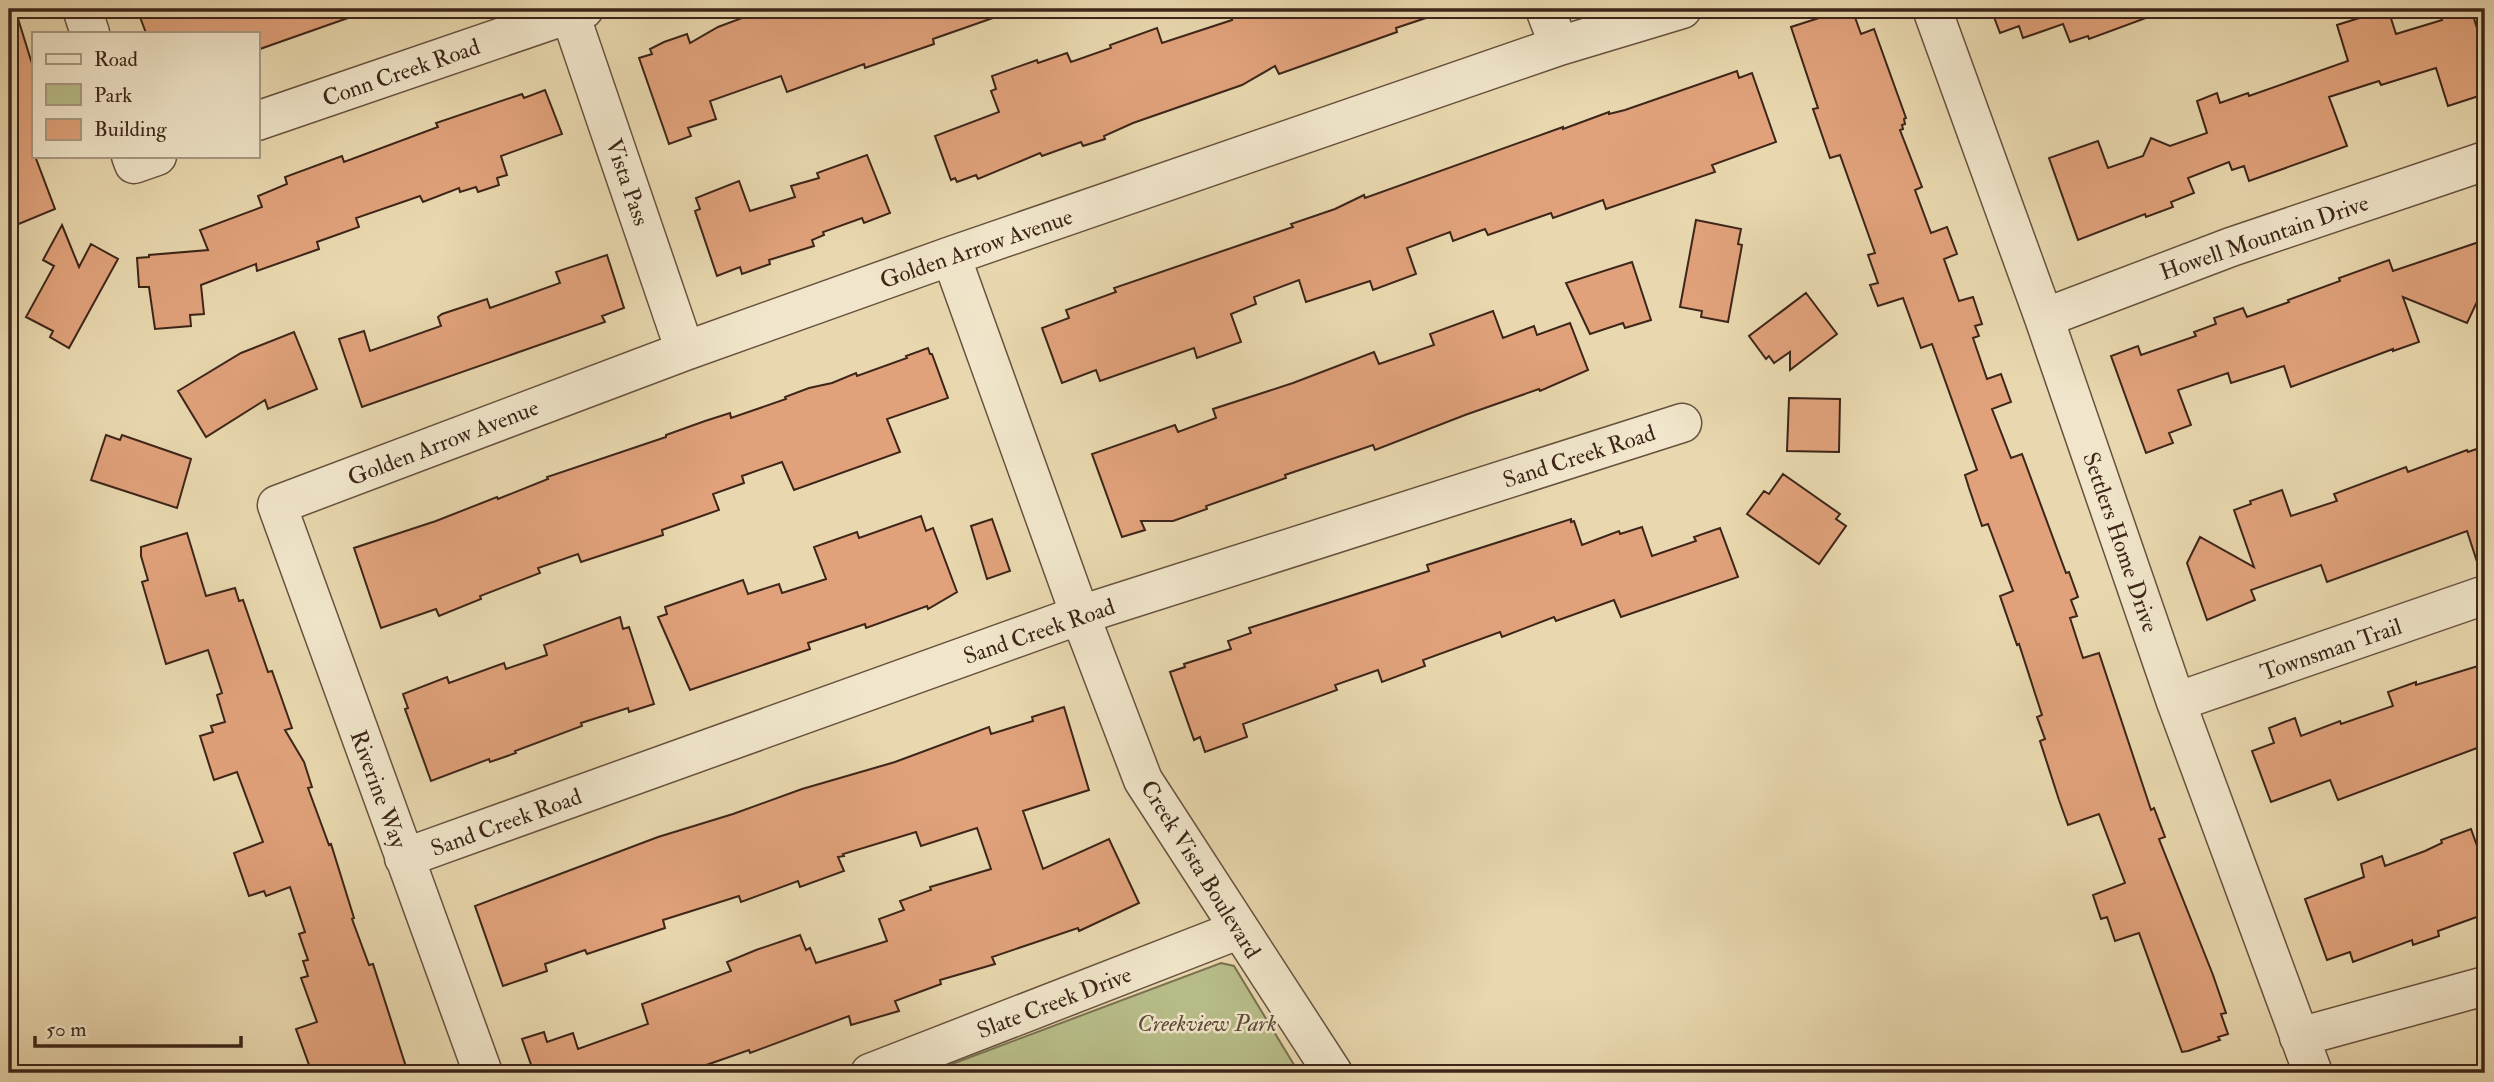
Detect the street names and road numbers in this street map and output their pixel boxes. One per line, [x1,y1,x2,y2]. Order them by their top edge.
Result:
street label: Conn Creek Road [319,32,484,113]
street label: Vista Pass [599,135,656,230]
street label: Howell Mountain Drive [2156,188,2373,287]
street label: Golden Arrow Avenue [876,202,1077,295]
street label: Golden Arrow Avenue [344,393,543,492]
street label: Sand Creek Road [1499,418,1659,495]
street label: Settlers Home Drive [2076,448,2165,636]
street label: Sand Creek Road [960,592,1119,671]
street label: Townsman Trail [2257,612,2406,687]
street label: Riverine Way [344,726,414,853]
street label: Creek Vista Boulevard [1134,775,1267,964]
street label: Sand Creek Road [427,782,586,863]
street label: Slate Creek Drive [973,960,1136,1045]

